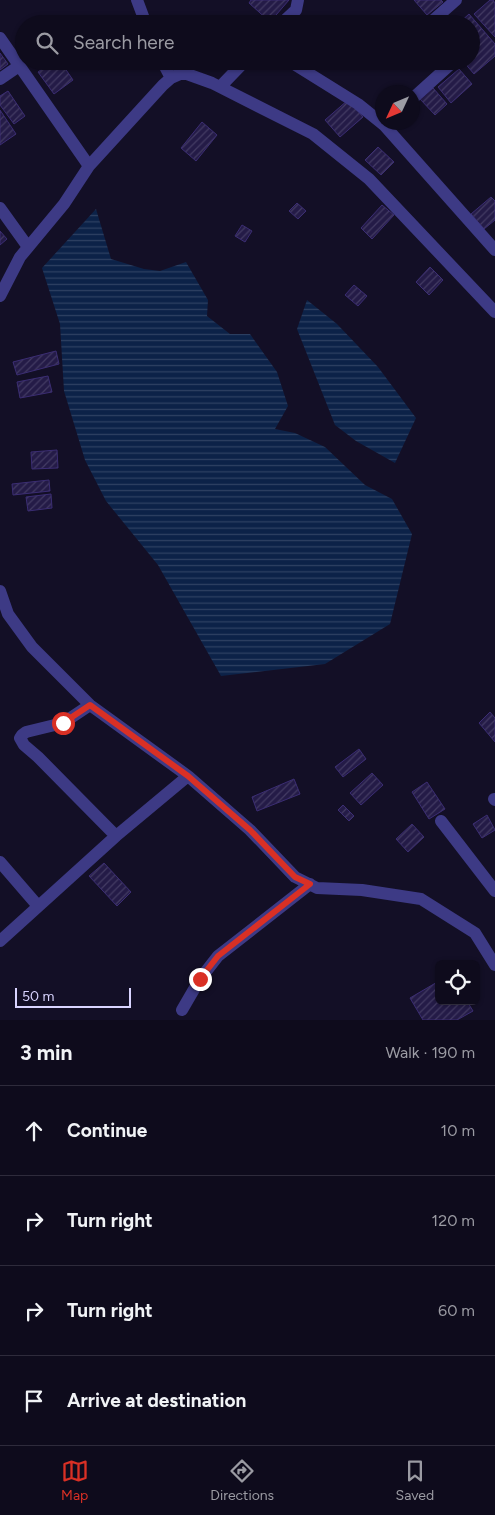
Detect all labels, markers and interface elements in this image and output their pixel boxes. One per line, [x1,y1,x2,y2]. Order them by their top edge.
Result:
search box [15,15,480,70]
icon: search [33,29,61,57]
text: Search here [73,31,175,54]
north arrow [375,85,420,130]
route start [52,712,75,735]
map controls [435,960,480,1005]
button: locate [435,960,480,1005]
route end [189,968,212,991]
scale bar [15,985,131,1008]
text: 50 m [22,988,54,1005]
text: 3 min [20,1040,72,1065]
text: Walk · 190 m [385,1043,475,1062]
icon: ahead [20,1117,48,1145]
text: Continue [67,1119,147,1142]
text: 10 m [441,1121,475,1140]
icon: right [20,1207,48,1235]
text: Turn right [67,1209,153,1232]
text: 120 m [432,1211,475,1230]
icon: right [20,1297,48,1325]
text: Turn right [67,1299,153,1322]
text: 60 m [438,1301,475,1320]
icon: arrive [20,1387,48,1415]
text: Arrive at destination [67,1389,246,1412]
tab: Map [61,1457,89,1504]
tab: Directions [210,1457,274,1504]
tab: Saved [396,1457,434,1504]

